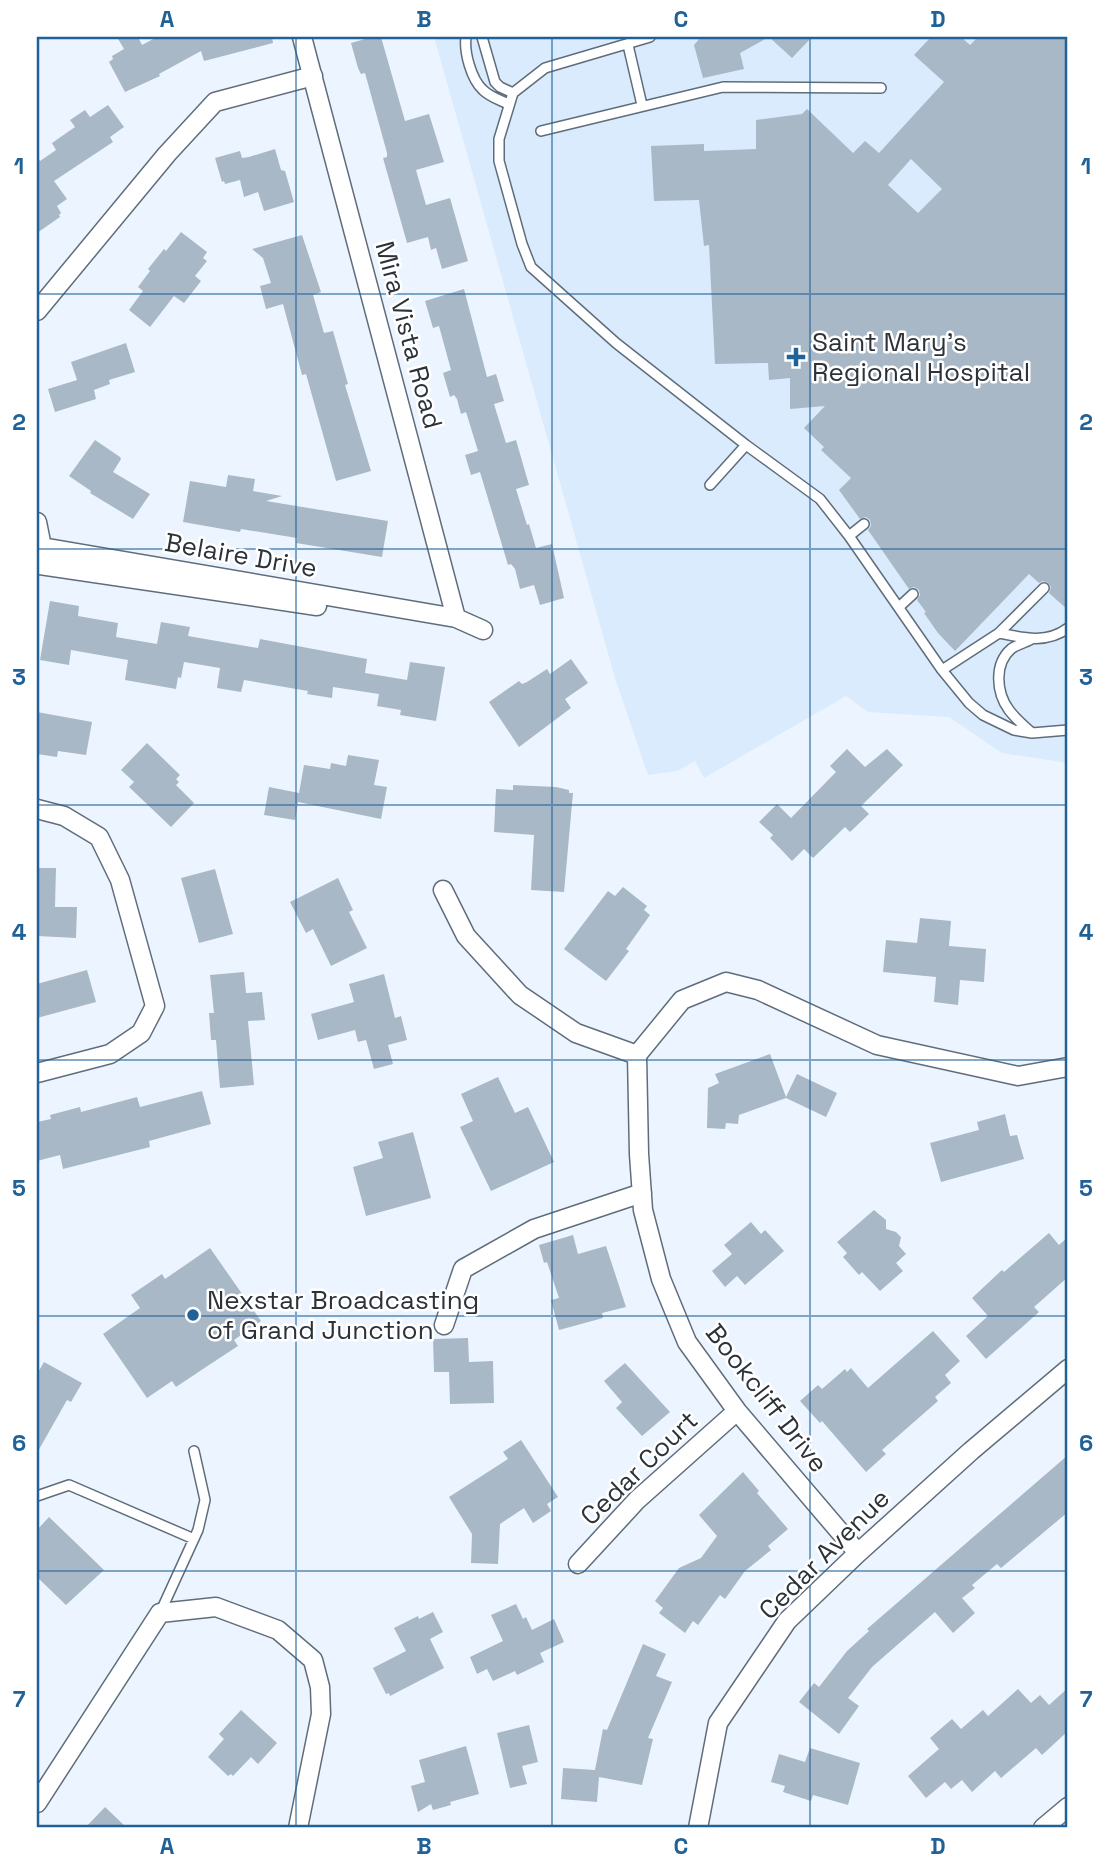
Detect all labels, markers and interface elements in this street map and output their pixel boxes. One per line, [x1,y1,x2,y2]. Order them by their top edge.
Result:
text: A [160,4,175,34]
text: B [416,4,432,34]
text: C [674,4,688,34]
text: D [930,4,946,34]
text: 1 [14,151,24,181]
text: 1 [1081,151,1091,181]
street label: Mira Vista Road [368,238,450,432]
place label: Saint Mary's Regional Hospital [812,325,1030,389]
marker: Saint Mary's Regional Hospital [786,347,806,367]
text: 2 [12,407,26,437]
text: 2 [1079,407,1093,437]
street label: Belaire Drive [162,525,320,585]
text: 3 [12,662,26,692]
text: 3 [1079,662,1093,692]
text: 4 [12,917,27,947]
text: 4 [1079,917,1094,947]
text: 5 [12,1173,26,1203]
text: 5 [1079,1173,1093,1203]
place label: Nexstar Broadcasting of Grand Junction [207,1283,479,1347]
marker: Nexstar Broadcasting of Grand Junction [185,1307,201,1323]
street label: Bookcliff Drive [698,1317,836,1479]
street label: Cedar Court [573,1403,705,1533]
text: 6 [12,1428,26,1458]
text: 6 [1079,1428,1093,1458]
street label: Cedar Avenue [751,1481,897,1627]
text: 7 [13,1684,26,1714]
text: 7 [1080,1684,1093,1714]
text: A [160,1831,175,1861]
text: B [416,1831,432,1861]
text: C [674,1831,688,1861]
text: D [930,1831,946,1861]

